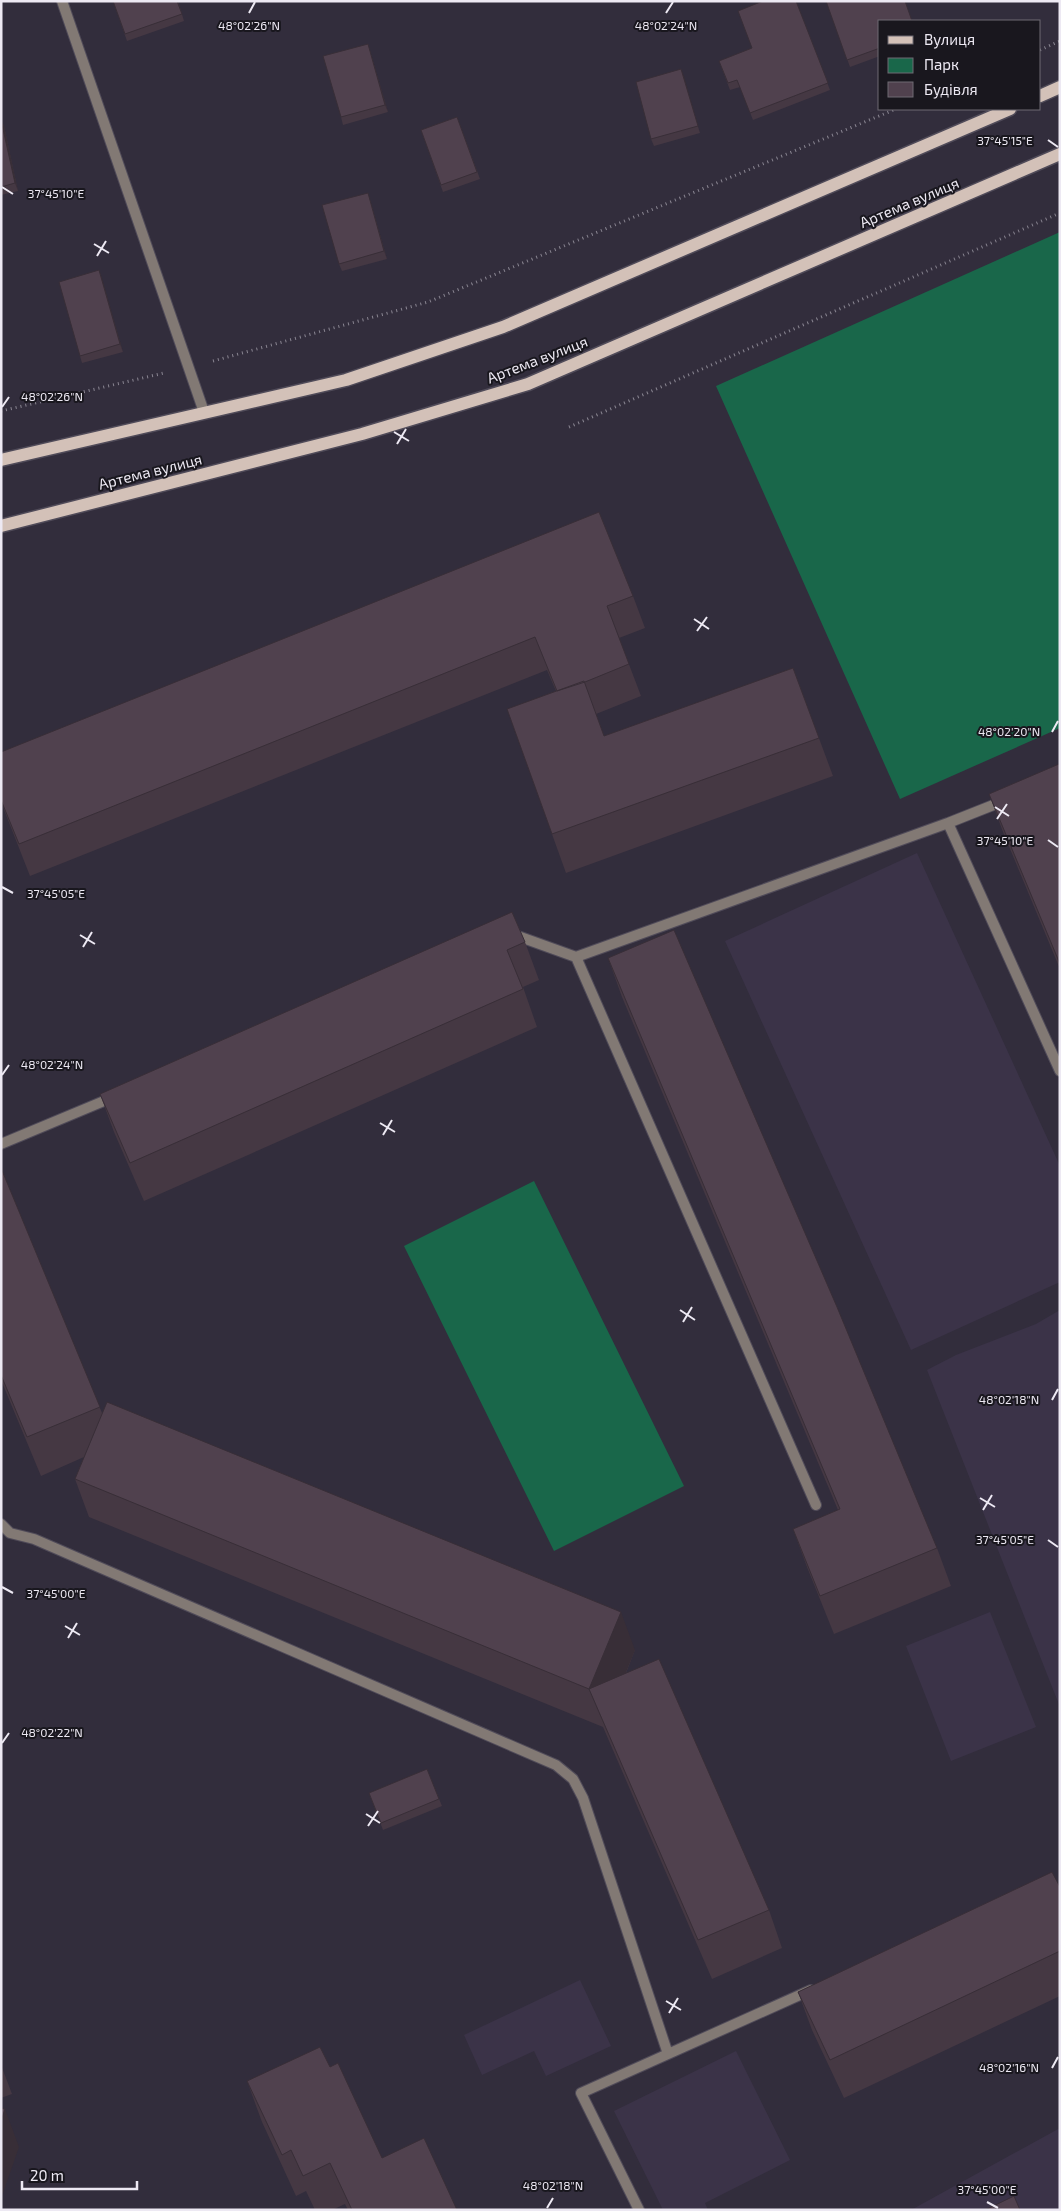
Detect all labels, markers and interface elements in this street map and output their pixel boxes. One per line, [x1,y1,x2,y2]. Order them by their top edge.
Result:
text: 48°02'26"N [218,18,280,32]
text: 48°02'24"N [635,18,697,32]
legend [878,20,1041,110]
text: Вулиця [924,30,975,49]
text: Парк [924,55,959,73]
text: Будівля [924,80,978,99]
text: 37°45'15"E [977,133,1033,147]
street label: Артема вулиця [857,173,962,232]
text: 37°45'10"E [28,186,85,200]
street label: Артема вулиця [484,332,590,387]
text: 48°02'26"N [21,389,83,403]
street label: Артема вулиця [96,449,204,494]
text: 48°02'20"N [978,724,1040,738]
text: 37°45'10"E [977,833,1034,847]
text: 37°45'05"E [27,886,85,900]
text: 48°02'24"N [21,1057,83,1071]
text: 48°02'18"N [979,1392,1039,1406]
text: 37°45'05"E [976,1532,1034,1546]
text: 37°45'00"E [27,1586,86,1600]
text: 48°02'22"N [21,1725,83,1739]
text: 48°02'16"N [979,2060,1039,2074]
scale bar [22,2158,138,2190]
text: 20 m [30,2166,64,2184]
text: 48°02'18"N [523,2178,583,2192]
text: 37°45'00"E [958,2182,1017,2196]

